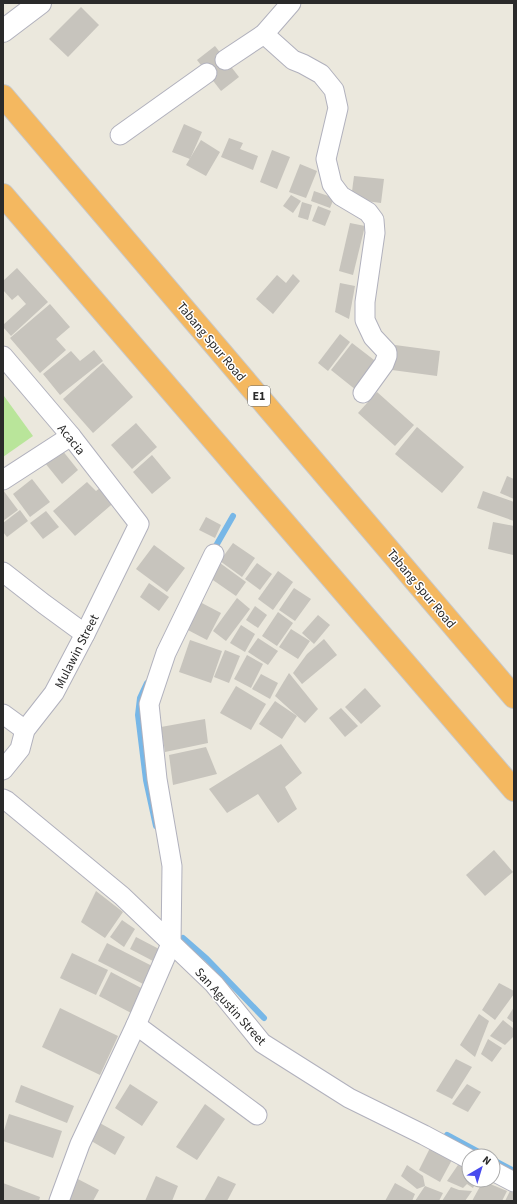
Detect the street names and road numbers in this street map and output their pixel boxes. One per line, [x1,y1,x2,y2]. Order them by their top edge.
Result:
street label: Tabang Spur Road [173,298,250,385]
road number: E1 [248,386,270,406]
street label: Acacia [53,420,89,459]
street label: Tabang Spur Road [383,545,460,632]
street label: Mulawin Street [50,611,104,692]
street label: San Agustin Street [190,964,270,1050]

